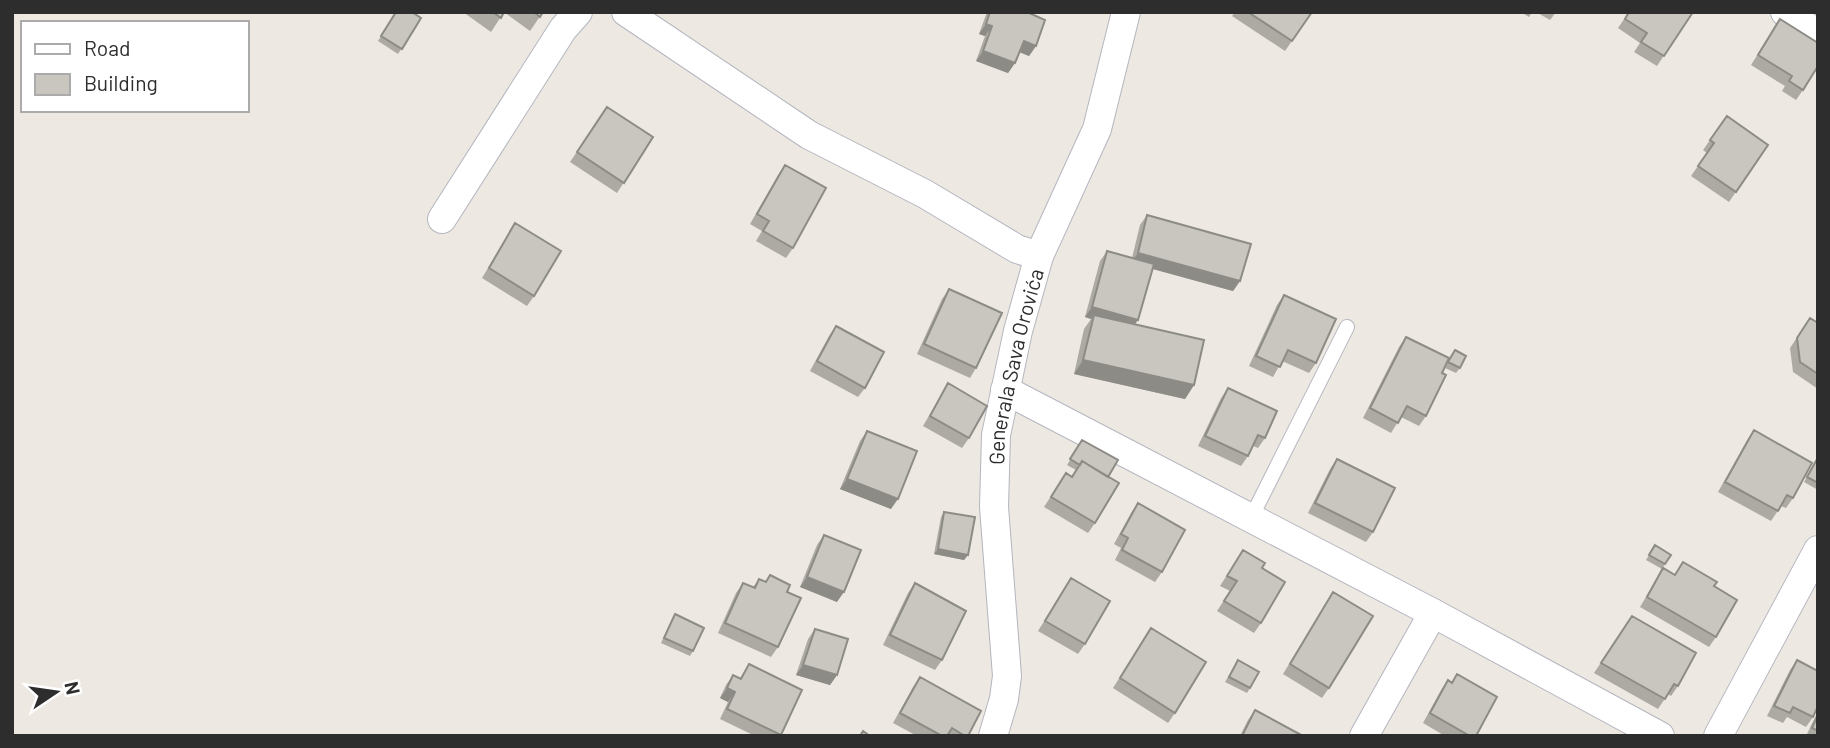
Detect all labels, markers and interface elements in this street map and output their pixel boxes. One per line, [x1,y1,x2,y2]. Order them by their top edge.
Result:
legend [21,21,248,112]
text: Road [84,35,130,60]
text: Building [84,70,158,95]
street label: Generala Sava Orovića [983,265,1047,465]
north arrow [21,657,91,727]
text: N [60,679,86,697]

